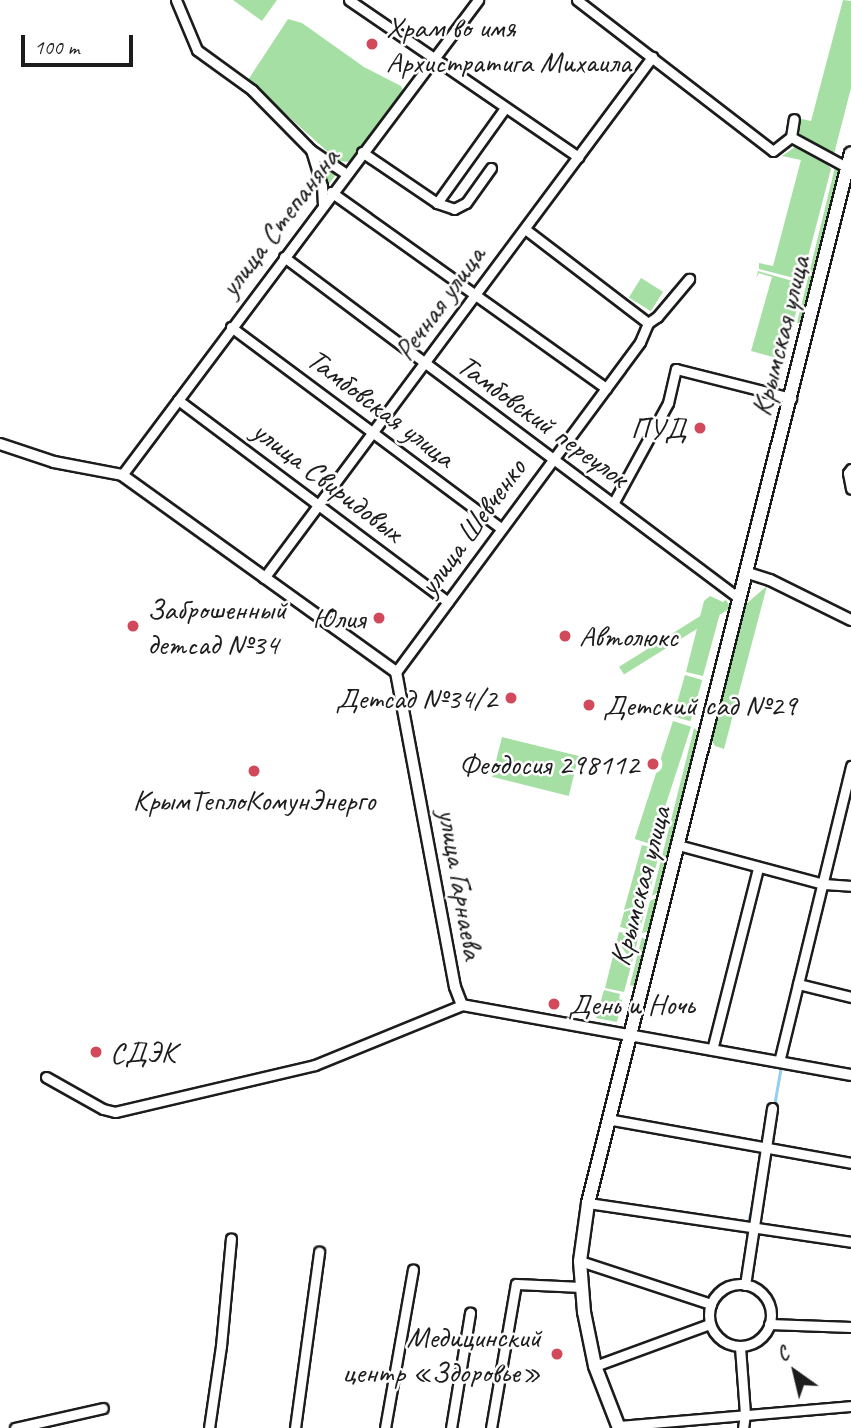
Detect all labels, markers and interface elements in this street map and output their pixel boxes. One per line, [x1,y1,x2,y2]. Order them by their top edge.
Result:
place label: Храм во имя Архистратига Михаила [386,9,628,79]
scale bar [24,21,136,65]
text: 100 m [34,34,79,60]
marker: Храм во имя Архистратига Михаила [364,36,380,52]
street label: улица Степаняна [211,140,347,304]
street label: Речная улица [386,239,492,367]
street label: Крымская улица [742,251,818,421]
street label: Тамбовская улица [299,340,463,476]
street label: Тамбовский переулок [450,347,636,495]
place label: ПУД [631,410,686,446]
street label: улица Свиридовых [247,414,409,548]
marker: ПУД [692,420,708,436]
street label: улица Шевченко [410,451,534,603]
place label: Заброшенный детсад №34 [147,591,286,662]
place label: Юлия [312,600,365,636]
marker: Юлия [371,610,387,626]
marker: Заброшенный детсад №34 [125,618,141,634]
place label: Автолюкс [579,618,678,654]
marker: Автолюкс [557,628,573,644]
place label: Детсад №34/2 [336,680,497,716]
place label: Детский сад №29 [603,687,797,723]
marker: Детсад №34/2 [503,690,519,706]
marker: Детский сад №29 [581,697,597,713]
place label: Феодосия 298112 [459,746,639,782]
marker: Феодосия 298112 [645,756,661,772]
marker: КрымТеплоКомунЭнерго [246,763,262,779]
place label: КрымТеплоКомунЭнерго [133,782,375,818]
street label: Крымская улица [601,801,679,971]
street label: улица Гарнаева [430,806,492,962]
place label: День и Ночь [568,986,691,1022]
marker: День и Ночь [546,996,562,1012]
place label: СДЭК [110,1034,176,1070]
marker: СДЭК [88,1044,104,1060]
place label: Медицинский центр «Здоровье» [343,1319,541,1390]
north arrow [760,1337,830,1407]
text: С [773,1342,794,1367]
marker: Медицинский центр «Здоровье» [547,1344,567,1364]

